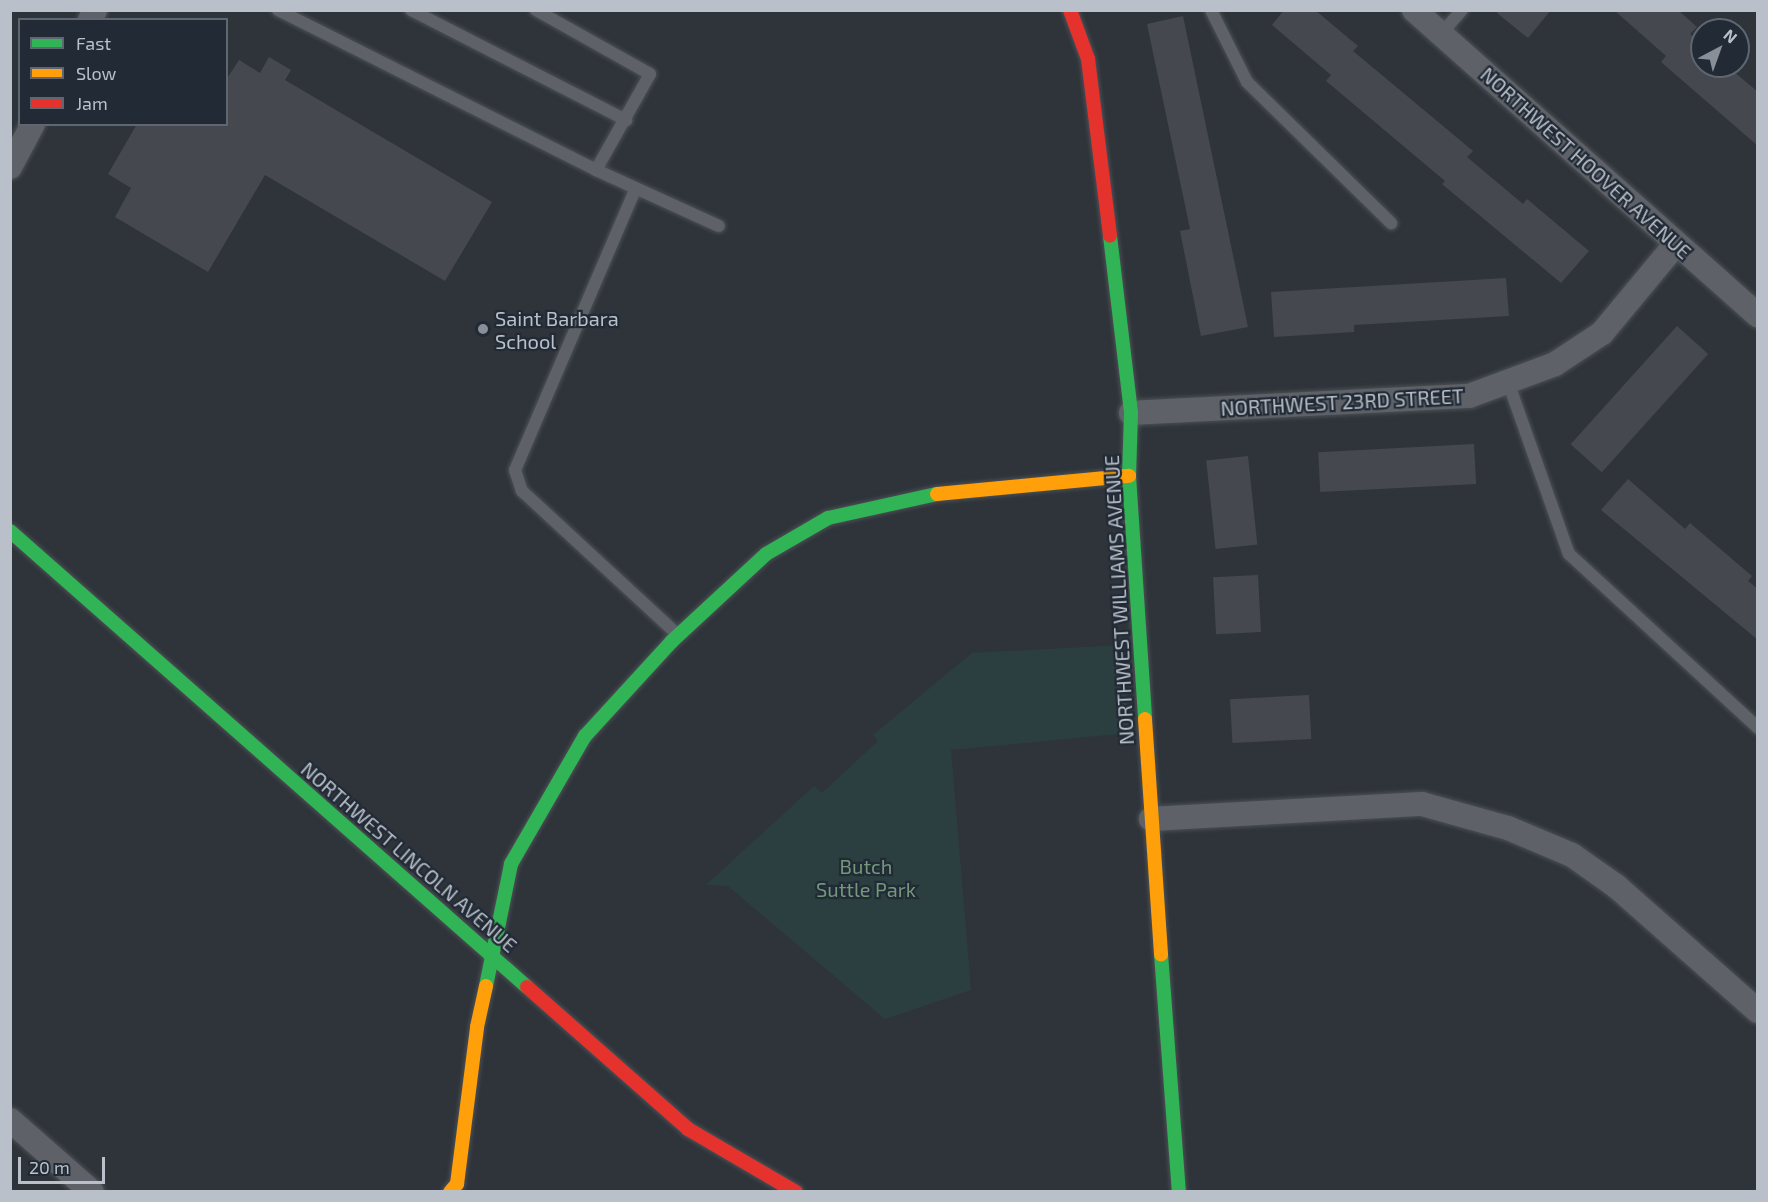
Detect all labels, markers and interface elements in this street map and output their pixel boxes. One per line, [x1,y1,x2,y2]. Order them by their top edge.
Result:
legend [18,18,228,126]
north arrow [1690,18,1750,78]
text: N [1720,25,1741,47]
text: Fast [76,32,111,54]
text: Slow [76,62,116,84]
street label: NORTHWEST HOOVER AVENUE [1475,62,1697,264]
text: Jam [76,92,108,114]
place label: Saint Barbara School [495,306,619,353]
marker: Saint Barbara School [476,322,490,336]
street label: NORTHWEST 23RD STREET [1220,384,1464,420]
street label: NORTHWEST WILLIAMS AVENUE [1099,454,1139,746]
street label: NORTHWEST LINCOLN AVENUE [296,756,522,958]
park label: Butch Suttle Park [816,854,916,901]
scale bar [21,1145,108,1183]
text: 20 m [29,1156,70,1178]

